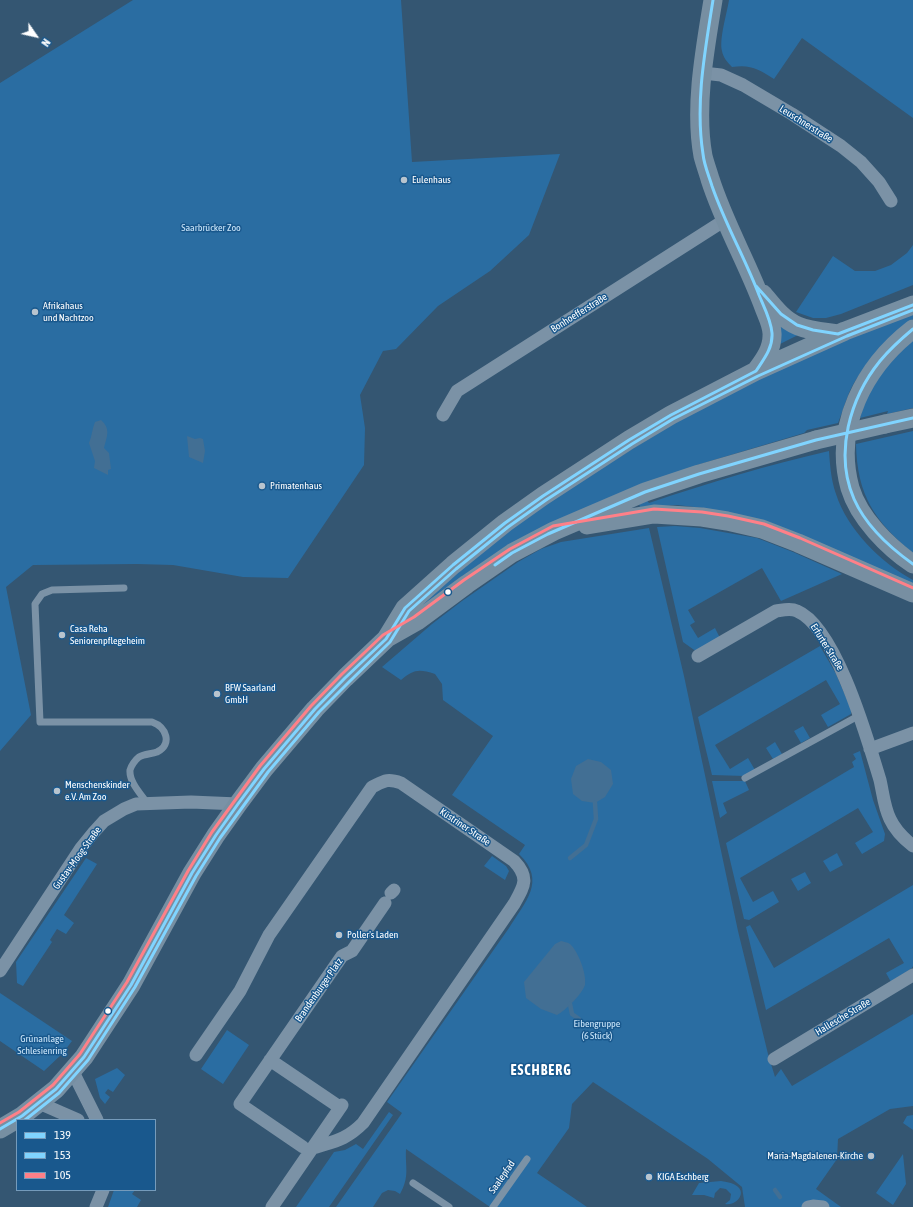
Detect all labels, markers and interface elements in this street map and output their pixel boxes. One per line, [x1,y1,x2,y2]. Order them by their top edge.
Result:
north arrow [16,16,56,56]
text: N [39,37,53,49]
street label: Leuschnerstraße [777,103,835,145]
place label: Eulenhaus [412,174,451,186]
marker: Eulenhaus [399,175,409,185]
park label: Saarbrücker Zoo [181,222,241,234]
street label: Bonhoefferstraße [549,291,609,335]
place label: Afrikahaus und Nachtzoo [43,300,94,324]
marker: Afrikahaus und Nachtzoo [30,307,40,317]
place label: Primatenhaus [270,480,322,492]
marker: Primatenhaus [257,481,267,491]
unlabelled marker [443,587,453,597]
street label: Erfurter Straße [808,621,846,673]
place label: Casa Reha Seniorenpflegeheim [70,623,145,646]
marker: Casa Reha Seniorenpflegeheim [57,630,67,640]
place label: BFW Saarland GmbH [225,682,276,706]
marker: BFW Saarland GmbH [212,689,222,699]
place label: Menschenskinder e.V. Am Zoo [65,779,130,802]
marker: Menschenskinder e.V. Am Zoo [52,786,62,796]
street label: Küstriner Straße [437,806,493,848]
street label: Gustav-Moog-Straße [50,824,104,892]
place label: Poller's Laden [347,929,398,941]
marker: Poller's Laden [334,930,344,940]
street label: Brandenburger Platz [293,956,345,1024]
street label: Hallesche Straße [813,996,873,1038]
unlabelled marker [103,1006,113,1016]
park label: Eibengruppe (6 Stück) [574,1018,620,1042]
park label: Grünanlage Schlesienring [17,1033,67,1056]
district label: ESCHBERG [510,1063,572,1079]
legend [16,1119,156,1191]
text: 139 [54,1128,71,1142]
text: 153 [54,1148,71,1162]
place label: Maria-Magdalenen-Kirche [767,1150,863,1162]
marker: Maria-Magdalenen-Kirche [866,1151,876,1161]
street label: Saalepfad [486,1158,518,1196]
text: 105 [54,1168,71,1182]
place label: KIGA Eschberg [657,1171,709,1183]
marker: KIGA Eschberg [644,1172,654,1182]

